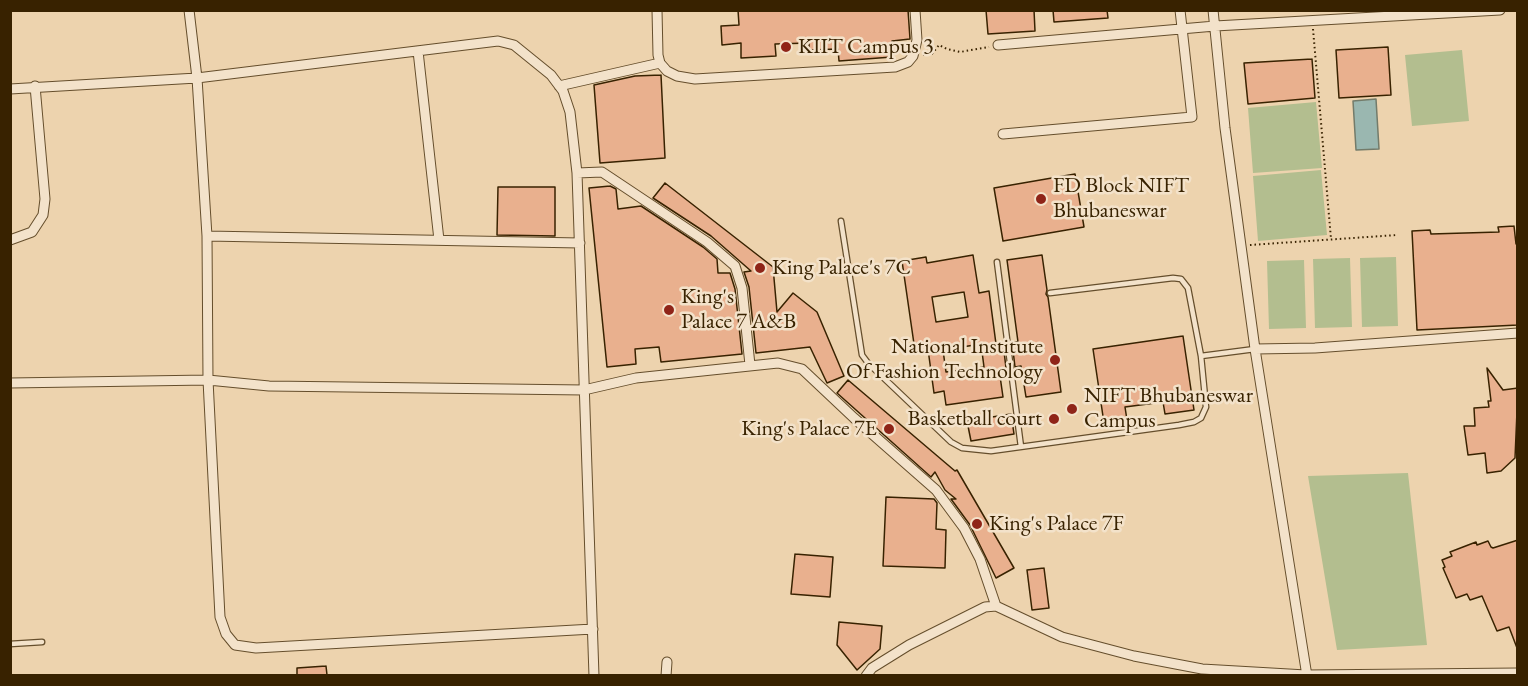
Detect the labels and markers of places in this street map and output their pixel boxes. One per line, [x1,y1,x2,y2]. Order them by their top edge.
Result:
place label: KIIT Campus 3 [798,34,934,60]
marker: KIIT Campus 3 [779,40,793,54]
place label: FD Block NIFT Bhubaneswar [1053,173,1189,224]
marker: FD Block NIFT Bhubaneswar [1034,192,1048,206]
place label: King Palace's 7C [772,255,911,281]
marker: King Palace's 7C [753,261,767,275]
place label: King's Palace 7 A&B [681,284,796,336]
marker: King's Palace 7 A&B [662,303,676,317]
place label: National Institute Of Fashion Technology [846,334,1043,386]
marker: National Institute Of Fashion Technology [1048,353,1062,367]
place label: NIFT Bhubaneswar Campus [1084,383,1253,434]
marker: NIFT Bhubaneswar Campus [1065,402,1079,416]
place label: Basketball court [908,406,1042,432]
marker: Basketball court [1047,412,1061,426]
place label: King's Palace 7E [741,416,877,442]
marker: King's Palace 7E [882,422,896,436]
place label: King's Palace 7F [989,511,1124,537]
marker: King's Palace 7F [970,517,984,531]

